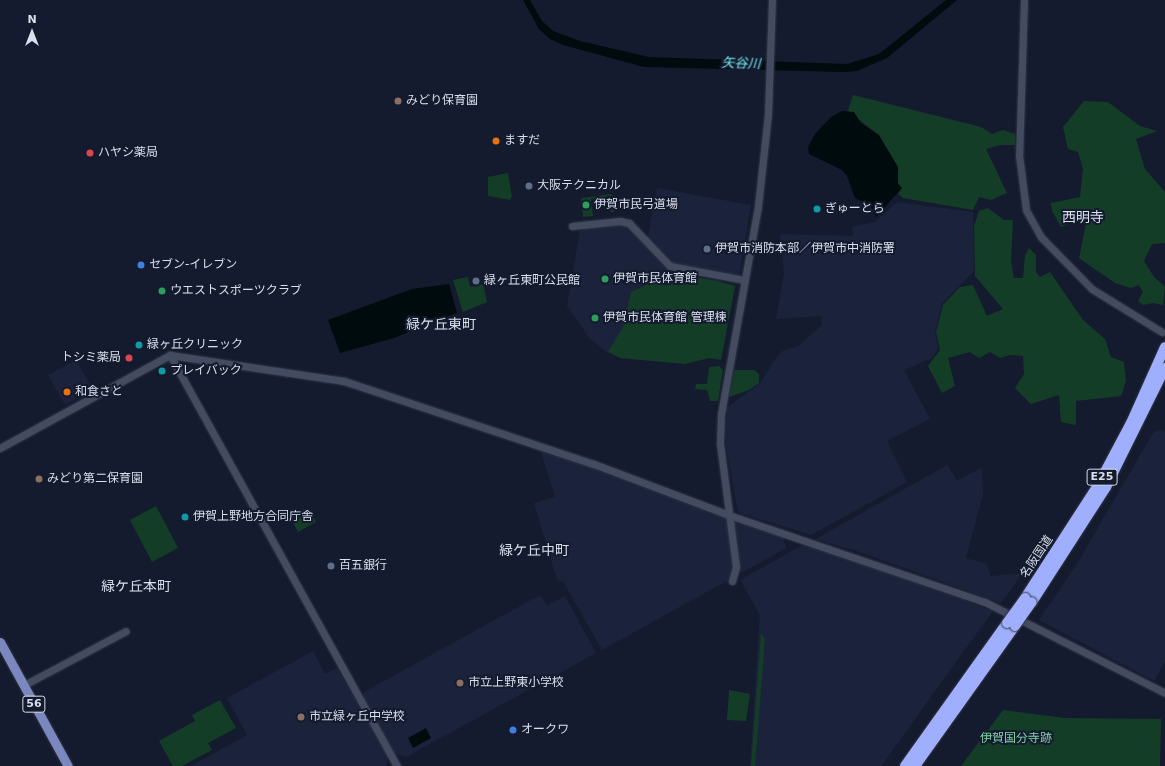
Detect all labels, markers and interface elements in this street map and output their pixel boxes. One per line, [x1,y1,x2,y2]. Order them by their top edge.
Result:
north arrow [12,12,52,52]
text: N [27,13,37,26]
water label: 矢谷川 [721,56,761,72]
place label: みどり保育園 [406,94,478,108]
marker: みどり保育園 [393,96,403,106]
place label: ますだ [504,134,540,148]
marker: ますだ [491,136,501,146]
place label: ハヤシ薬局 [98,146,158,160]
marker: ハヤシ薬局 [85,148,95,158]
place label: 大阪テクニカル [537,179,621,193]
marker: 大阪テクニカル [524,181,534,191]
place label: 伊賀市民弓道場 [594,198,678,212]
marker: 伊賀市民弓道場 [581,200,591,210]
place label: ぎゅーとら [825,202,885,216]
marker: ぎゅーとら [812,204,822,214]
district label: 西明寺 [1062,209,1104,225]
place label: 伊賀市消防本部／伊賀市中消防署 [715,242,895,256]
marker: 伊賀市消防本部／伊賀市中消防署 [702,244,712,254]
place label: セブン-イレブン [149,258,237,272]
marker: セブン-イレブン [136,260,146,270]
place label: 伊賀市民体育館 [613,272,697,286]
place label: 緑ヶ丘東町公民館 [484,274,580,288]
marker: 伊賀市民体育館 [600,274,610,284]
marker: 緑ヶ丘東町公民館 [471,276,481,286]
place label: ウエストスポーツクラブ [170,284,302,298]
marker: ウエストスポーツクラブ [157,286,167,296]
place label: 伊賀市民体育館 管理棟 [603,311,727,325]
marker: 伊賀市民体育館 管理棟 [590,313,600,323]
district label: 緑ケ丘東町 [406,316,476,332]
place label: 緑ヶ丘クリニック [147,338,243,352]
marker: 緑ヶ丘クリニック [134,340,144,350]
place label: トシミ薬局 [61,351,121,365]
marker: トシミ薬局 [124,353,134,363]
place label: プレイバック [170,364,242,378]
marker: プレイバック [157,366,167,376]
place label: 和食さと [75,385,123,399]
marker: 和食さと [62,387,72,397]
road number: E25 [1086,468,1118,486]
place label: みどり第二保育園 [47,472,143,486]
marker: みどり第二保育園 [34,474,44,484]
place label: 伊賀上野地方合同庁舎 [193,510,313,524]
marker: 伊賀上野地方合同庁舎 [180,512,190,522]
street label: 名阪国道 [1018,533,1056,581]
district label: 緑ケ丘中町 [499,542,569,558]
place label: 百五銀行 [339,559,387,573]
marker: 百五銀行 [326,561,336,571]
district label: 緑ケ丘本町 [101,578,171,594]
place label: 市立上野東小学校 [468,676,564,690]
marker: 市立上野東小学校 [455,678,465,688]
road number: 56 [22,695,46,713]
place label: 市立緑ヶ丘中学校 [309,710,405,724]
marker: 市立緑ヶ丘中学校 [296,712,306,722]
place label: オークワ [521,723,569,737]
marker: オークワ [508,725,518,735]
park label: 伊賀国分寺跡 [980,732,1052,746]

